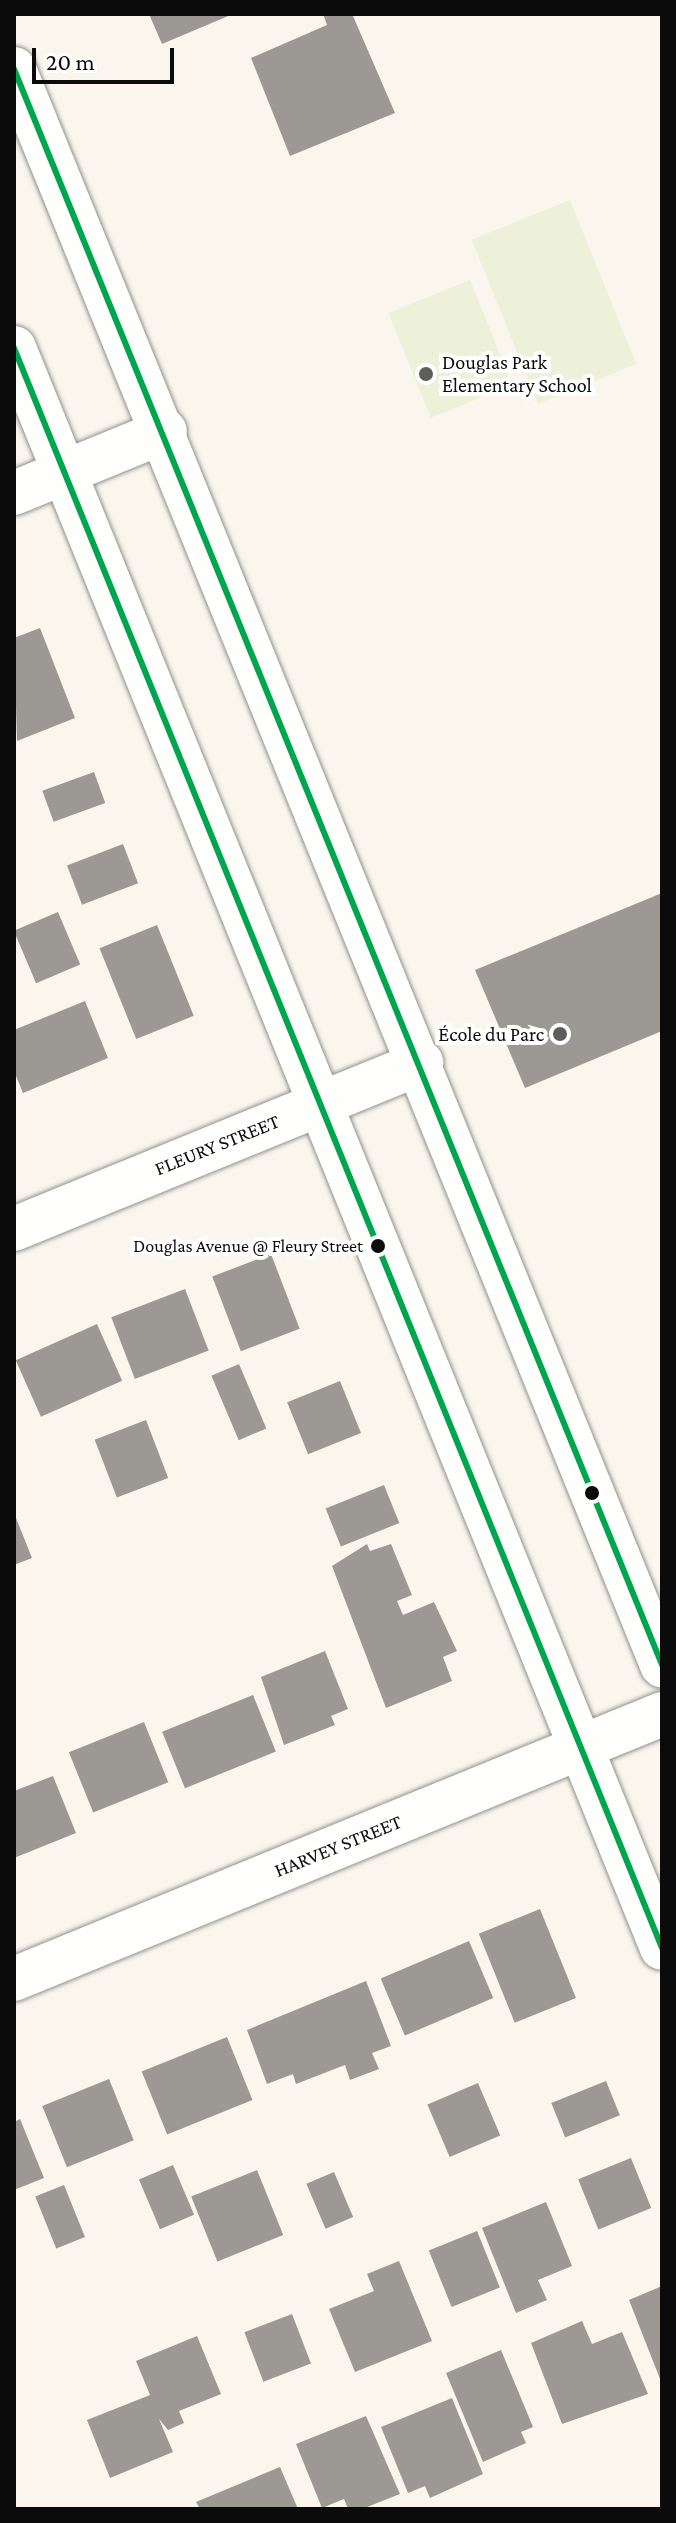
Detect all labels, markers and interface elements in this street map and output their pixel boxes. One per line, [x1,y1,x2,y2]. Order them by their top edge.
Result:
scale bar [36,32,178,82]
text: 20 m [46,48,95,75]
place label: Douglas Park Elementary School [442,350,592,397]
marker: Douglas Park Elementary School [417,365,435,383]
place label: École du Parc [438,1022,544,1046]
marker: École du Parc [551,1025,569,1043]
street label: FLEURY STREET [151,1109,283,1181]
place label: Douglas Avenue @ Fleury Street [133,1235,363,1257]
marker: Douglas Avenue @ Fleury Street [370,1238,386,1254]
unlabelled marker [584,1485,600,1501]
street label: HARVEY STREET [271,1810,405,1882]

